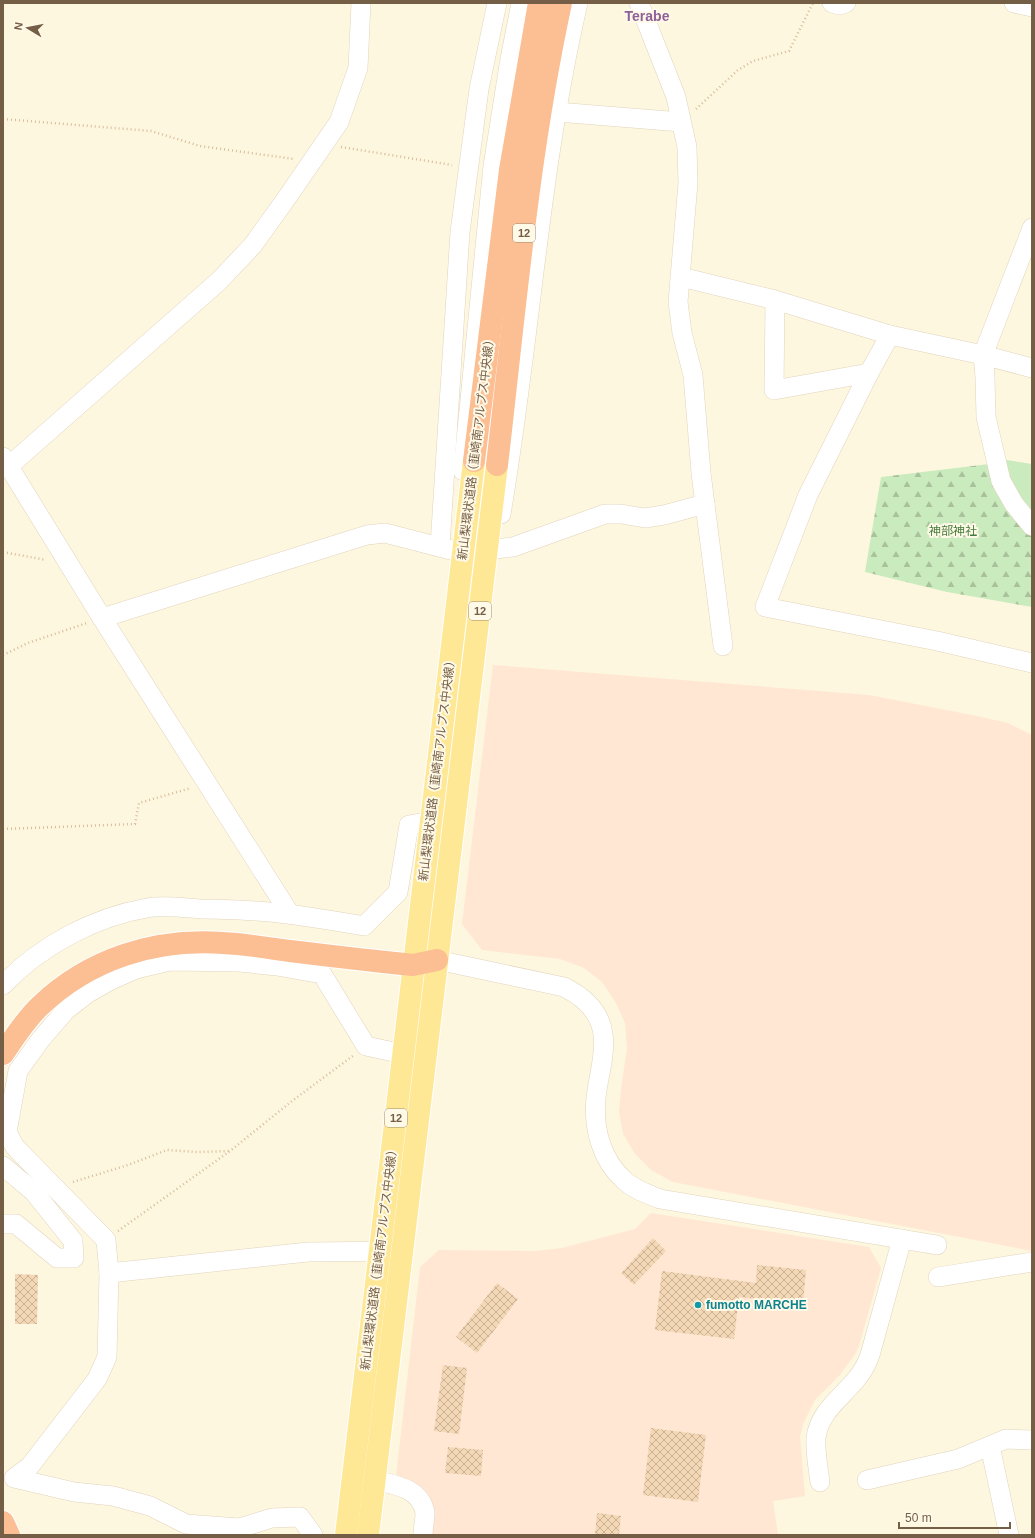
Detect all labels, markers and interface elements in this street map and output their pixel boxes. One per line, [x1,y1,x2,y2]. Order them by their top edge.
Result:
north arrow [8,8,48,48]
district label: Terabe [625,8,670,24]
text: N [12,21,25,31]
road number: 12 [513,224,535,242]
street label: 新山梨環状道路（韮崎南アルプス中央線） [455,333,497,561]
park label: 神部神社 [929,524,977,538]
road number: 12 [469,602,491,620]
street label: 新山梨環状道路（韮崎南アルプス中央線） [416,654,458,882]
road number: 12 [385,1109,407,1127]
street label: 新山梨環状道路（韮崎南アルプス中央線） [358,1143,400,1371]
place label: fumotto MARCHE [706,1298,807,1312]
marker: fumotto MARCHE [693,1300,703,1310]
scale bar [899,1504,1010,1530]
text: 50 m [905,1511,932,1525]

